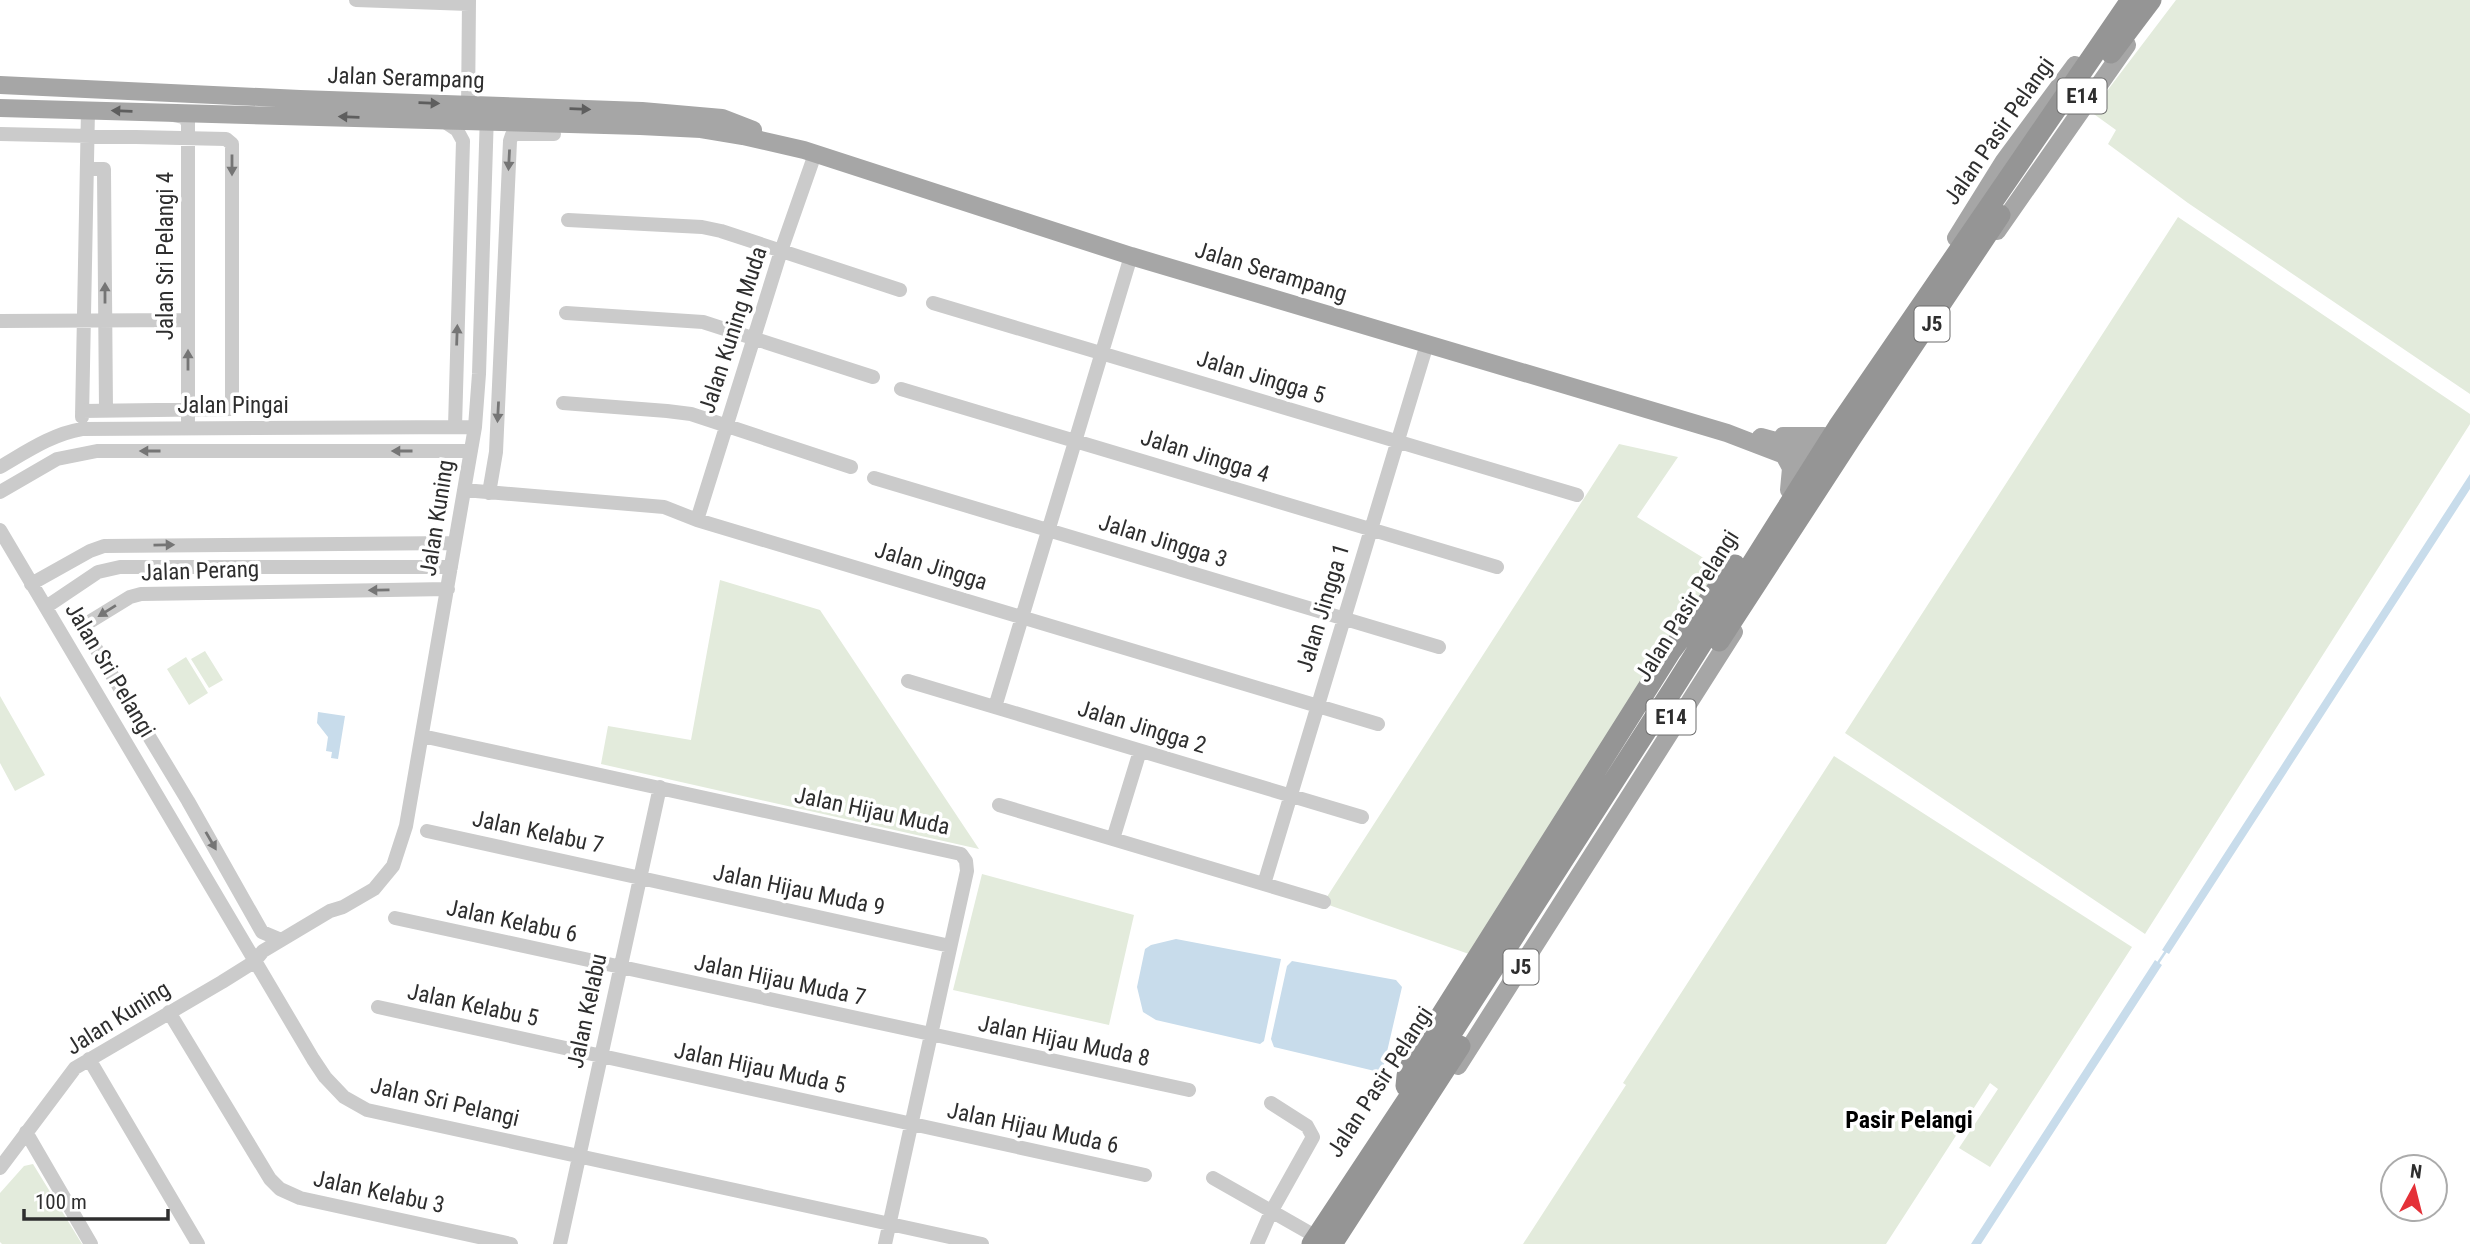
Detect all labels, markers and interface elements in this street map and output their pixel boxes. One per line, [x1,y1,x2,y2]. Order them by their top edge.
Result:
street label: Jalan Pasir Pelangi [1938,52,2060,210]
street label: Jalan Serampang [327,62,485,94]
road number: E14 [2058,78,2106,114]
one-way arrow [418,98,440,109]
one-way arrow [570,103,592,114]
one-way arrow [111,105,133,116]
one-way arrow [338,111,360,123]
one-way arrow [503,150,514,172]
one-way arrow [226,154,238,176]
street label: Jalan Sri Pelangi 4 [152,172,179,340]
street label: Jalan Serampang [1192,236,1350,308]
street label: Jalan Kuning Muda [693,243,773,417]
one-way arrow [99,282,111,304]
road number: J5 [1914,306,1950,342]
one-way arrow [451,323,463,345]
street label: Jalan Jingga 5 [1194,345,1328,409]
one-way arrow [182,349,194,371]
street label: Jalan Pingai [177,392,289,419]
one-way arrow [493,401,504,423]
street label: Jalan Jingga 4 [1138,424,1272,488]
one-way arrow [139,445,161,457]
one-way arrow [391,445,413,457]
street label: Jalan Kuning [415,458,459,578]
street label: Jalan Jingga 3 [1096,509,1230,573]
street label: Jalan Pasir Pelangi [1629,525,1745,687]
street label: Jalan Jingga [872,536,990,596]
one-way arrow [153,539,175,551]
street label: Jalan Jingga 1 [1291,541,1355,675]
street label: Jalan Perang [140,555,260,587]
one-way arrow [368,584,390,596]
street label: Jalan Sri Pelangi [59,598,161,742]
one-way arrow [98,604,117,617]
street label: Jalan Jingga 2 [1075,695,1209,759]
road number: E14 [1646,700,1696,734]
street label: Jalan Hijau Muda [792,781,952,841]
street label: Jalan Kelabu 7 [470,805,606,859]
one-way arrow [204,831,217,850]
street label: Jalan Hijau Muda 9 [711,859,887,921]
street label: Jalan Kelabu 6 [444,894,580,948]
street label: Jalan Hijau Muda 7 [692,949,868,1011]
road number: J5 [1504,950,1538,984]
street label: Jalan Kelabu [562,951,612,1071]
street label: Jalan Kuning [61,976,175,1060]
street label: Jalan Kelabu 5 [405,978,541,1032]
street label: Jalan Pasir Pelangi [1321,1002,1439,1162]
street label: Jalan Hijau Muda 8 [976,1010,1152,1072]
street label: Jalan Hijau Muda 5 [672,1037,848,1099]
street label: Jalan Sri Pelangi [368,1072,522,1132]
street label: Jalan Hijau Muda 6 [945,1097,1121,1159]
district label: Pasir Pelangi [1845,1106,1973,1134]
north arrow [2379,1153,2449,1223]
text: N [2409,1159,2423,1184]
street label: Jalan Kelabu 3 [311,1165,447,1219]
scale bar [24,1178,168,1222]
text: 100 m [35,1190,87,1214]

